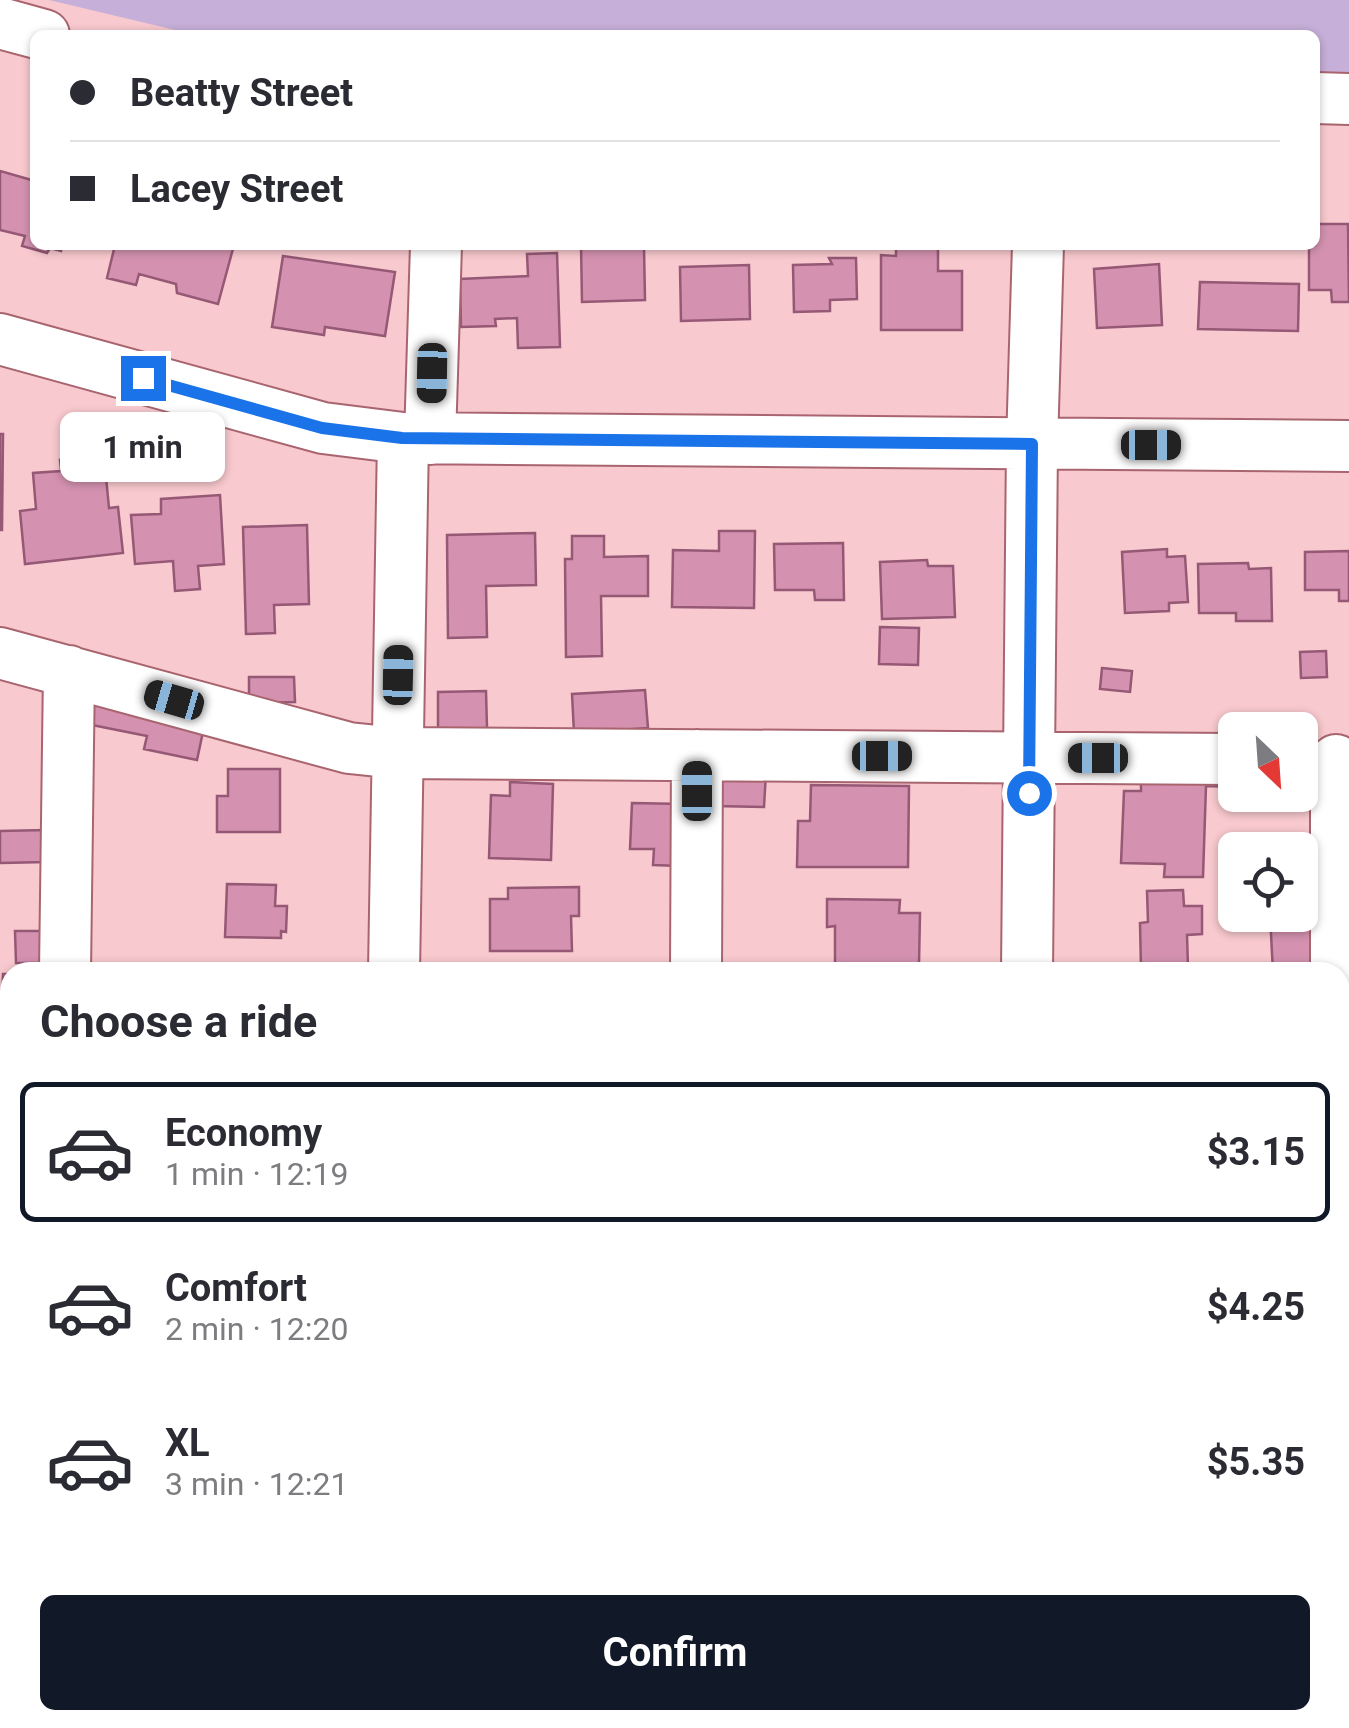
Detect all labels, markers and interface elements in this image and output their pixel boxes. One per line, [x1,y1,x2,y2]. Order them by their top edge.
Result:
text: Beatty Street [130,71,353,115]
text: Lacey Street [130,167,343,211]
car [416,343,448,403]
route end [121,356,166,401]
callout: 1 min [61,413,226,483]
text: 1 min [102,428,183,466]
car [1121,430,1181,460]
car [382,645,414,705]
car [141,677,207,723]
north arrow [1218,712,1318,812]
map controls [1218,712,1318,932]
car [852,741,912,771]
car [1068,743,1128,773]
car [682,761,712,821]
route start [1007,771,1052,816]
button: locate [1218,832,1318,932]
text: Choose a ride [40,995,317,1048]
icon: car [45,1107,135,1197]
text: Economy [165,1111,322,1155]
text: $3.15 [1207,1130,1305,1174]
text: 1 min · 12:19 [165,1155,348,1193]
icon: car [45,1262,135,1352]
text: Comfort [165,1266,307,1310]
text: $4.25 [1207,1285,1305,1329]
text: 2 min · 12:20 [165,1310,348,1348]
icon: car [45,1417,135,1507]
text: XL [165,1421,210,1465]
text: $5.35 [1207,1440,1305,1484]
text: 3 min · 12:21 [165,1465,348,1503]
button: Confirm [40,1595,1310,1710]

